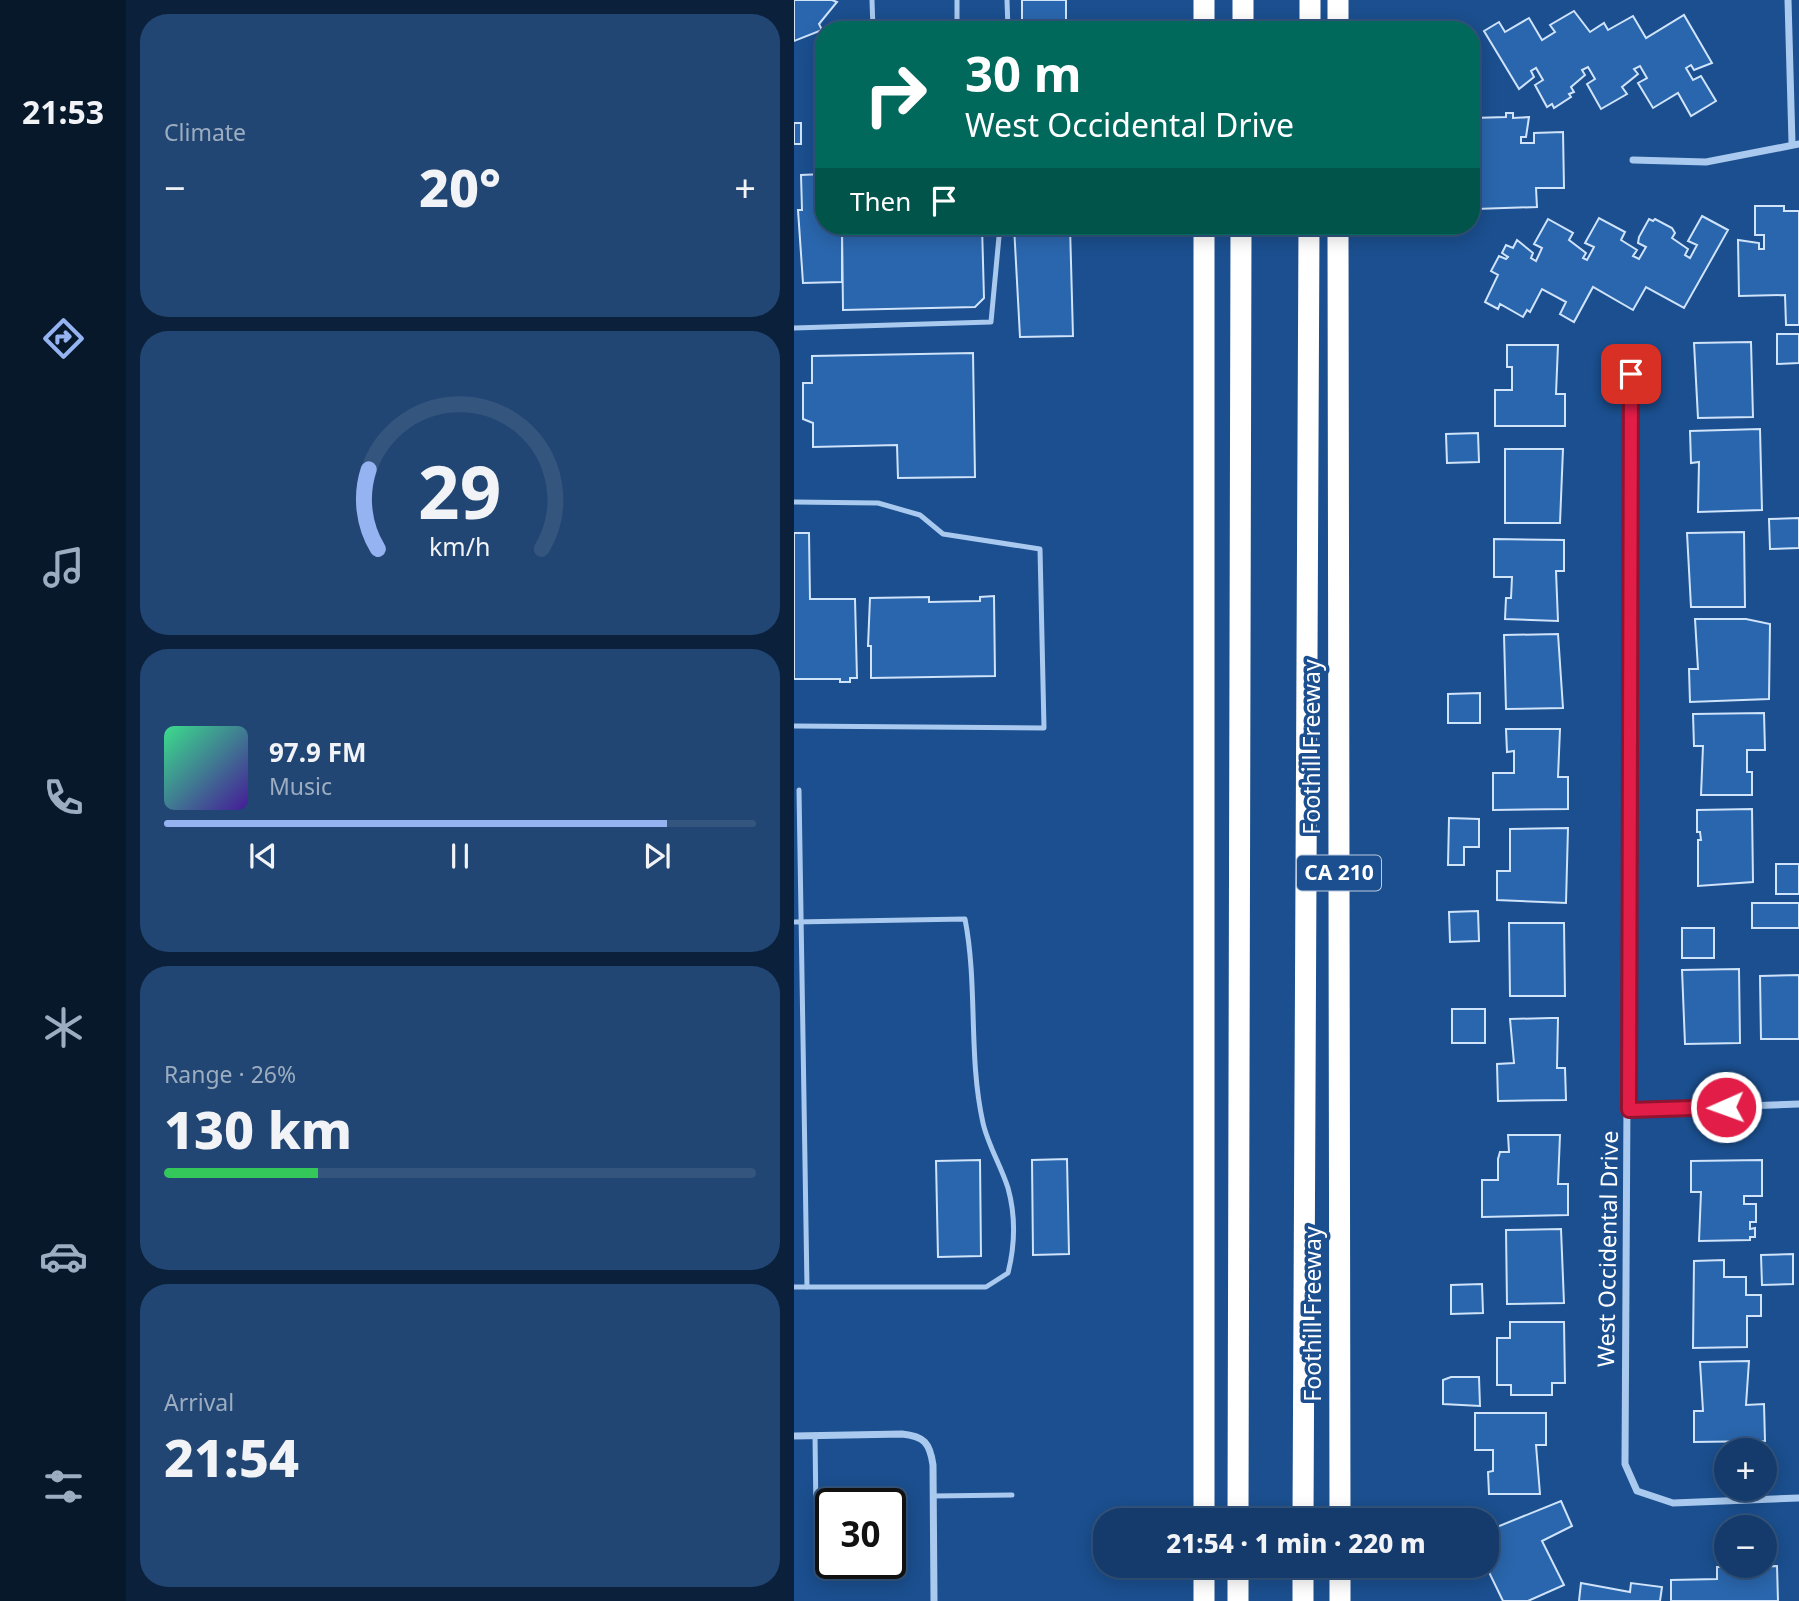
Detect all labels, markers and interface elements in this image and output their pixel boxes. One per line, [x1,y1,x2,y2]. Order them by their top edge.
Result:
text: 30 m [965,40,1082,106]
icon: right [850,49,941,140]
text: 21:53 [22,90,104,133]
text: West Occidental Drive [965,103,1294,146]
text: Climate [164,116,246,148]
text: 20° [419,151,501,222]
text: − [164,161,186,213]
text: + [734,161,756,213]
icon: arrive [925,182,963,220]
text: Then [850,183,911,219]
icon: directions [39,314,88,363]
pin [1601,344,1661,404]
icon: arrive [1612,355,1650,393]
text: 29 [418,442,502,541]
text: km/h [429,529,491,563]
icon: music [39,543,88,592]
street label: Foothill Freeway [1295,659,1327,835]
text: 97.9 FM [269,734,366,770]
text: Music [269,770,332,802]
icon: phone [39,773,88,822]
icon: previous [244,837,282,875]
icon: pause [441,837,479,875]
icon: next [638,837,676,875]
road number: CA 210 [1297,856,1381,890]
icon: climate [39,1003,88,1052]
text: Range · 26% [164,1058,296,1090]
position arrow [1689,1070,1763,1144]
text: 130 km [164,1093,352,1164]
street label: West Occidental Drive [1589,1130,1625,1368]
street label: Foothill Freeway [1296,1226,1328,1402]
icon: car [39,1232,88,1281]
text: Arrival [164,1386,234,1418]
text: 21:54 [164,1421,299,1492]
map controls [1714,1438,1777,1578]
button: + [1714,1438,1777,1501]
icon: filters [39,1462,88,1511]
speed limit sign: 30 [815,1488,906,1579]
button: − [1714,1515,1777,1578]
text: 21:54 · 1 min · 220 m [1166,1525,1426,1561]

